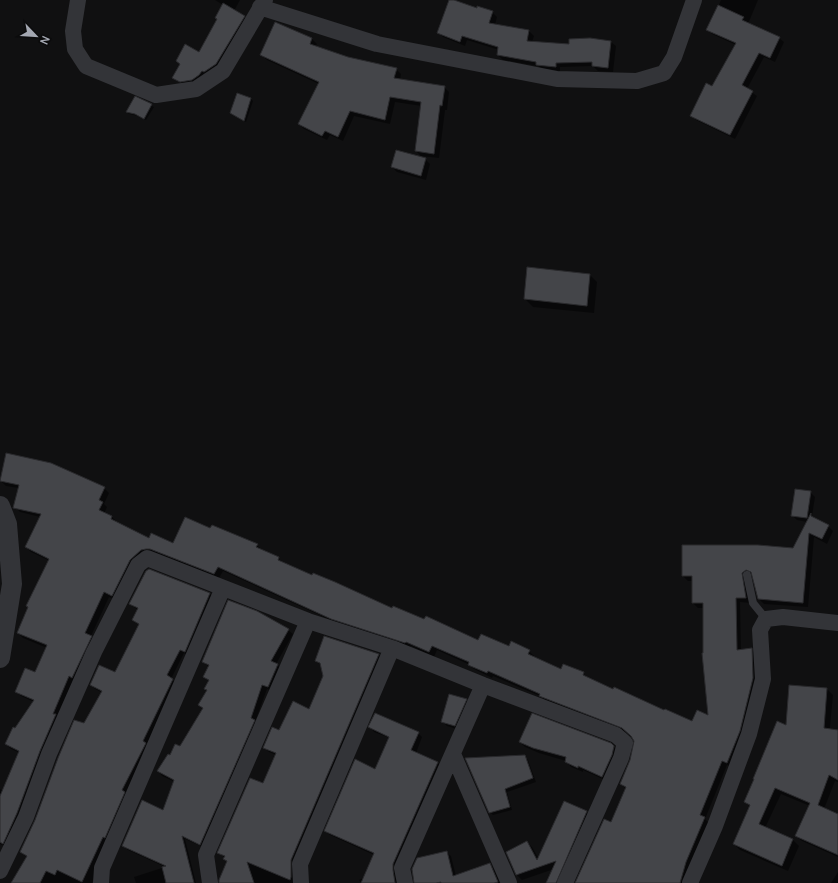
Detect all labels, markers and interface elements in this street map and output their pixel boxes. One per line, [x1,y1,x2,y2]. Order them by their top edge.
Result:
north arrow [16,16,56,56]
text: N [37,34,54,47]

